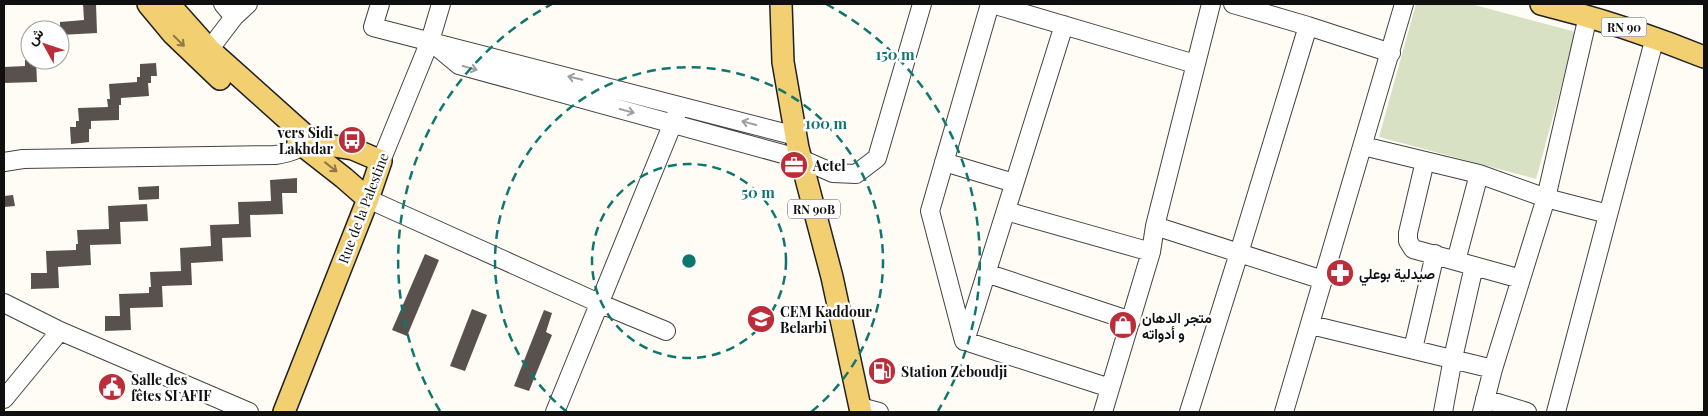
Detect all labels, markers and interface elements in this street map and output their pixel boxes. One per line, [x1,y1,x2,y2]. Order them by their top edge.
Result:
road number: RN 90 [1602,18,1646,36]
north arrow [20,20,70,70]
text: ش [22,24,47,49]
one-way arrow [173,35,186,47]
text: 150 m [875,44,915,64]
one-way arrow [462,64,478,73]
one-way arrow [567,73,583,82]
one-way arrow [618,107,634,116]
text: 100 m [805,113,848,133]
one-way arrow [741,118,757,127]
place label: vers Sidi Lakhdar [276,123,334,158]
bus stop icon: vers Sidi Lakhdar [337,125,367,155]
street label: Rue de la Palestine [333,150,393,266]
office icon: Actel [779,150,809,180]
place label: Actel [812,156,846,175]
one-way arrow [324,162,337,173]
text: 50 m [741,182,775,202]
road number: RN 90B [788,200,840,218]
centre of rings [680,252,698,270]
pharmacy icon: صيدلية بوعلي [1325,258,1355,288]
place label: صيدلية بوعلي [1359,264,1435,286]
place label: CEM Kaddour Belarbi [780,302,872,337]
school or university icon: CEM Kaddour Belarbi [746,304,776,334]
place label: متجر الدهان و أدواته [1142,308,1212,343]
shop icon: متجر الدهان و أدواته [1108,310,1138,340]
fuel station icon: Station Zeboudji [867,356,897,386]
place label: Station Zeboudji [901,362,1008,381]
place label: Salle des fêtes SI AFIF [131,370,211,405]
public building icon: Salle des fêtes SI AFIF [97,372,127,402]

